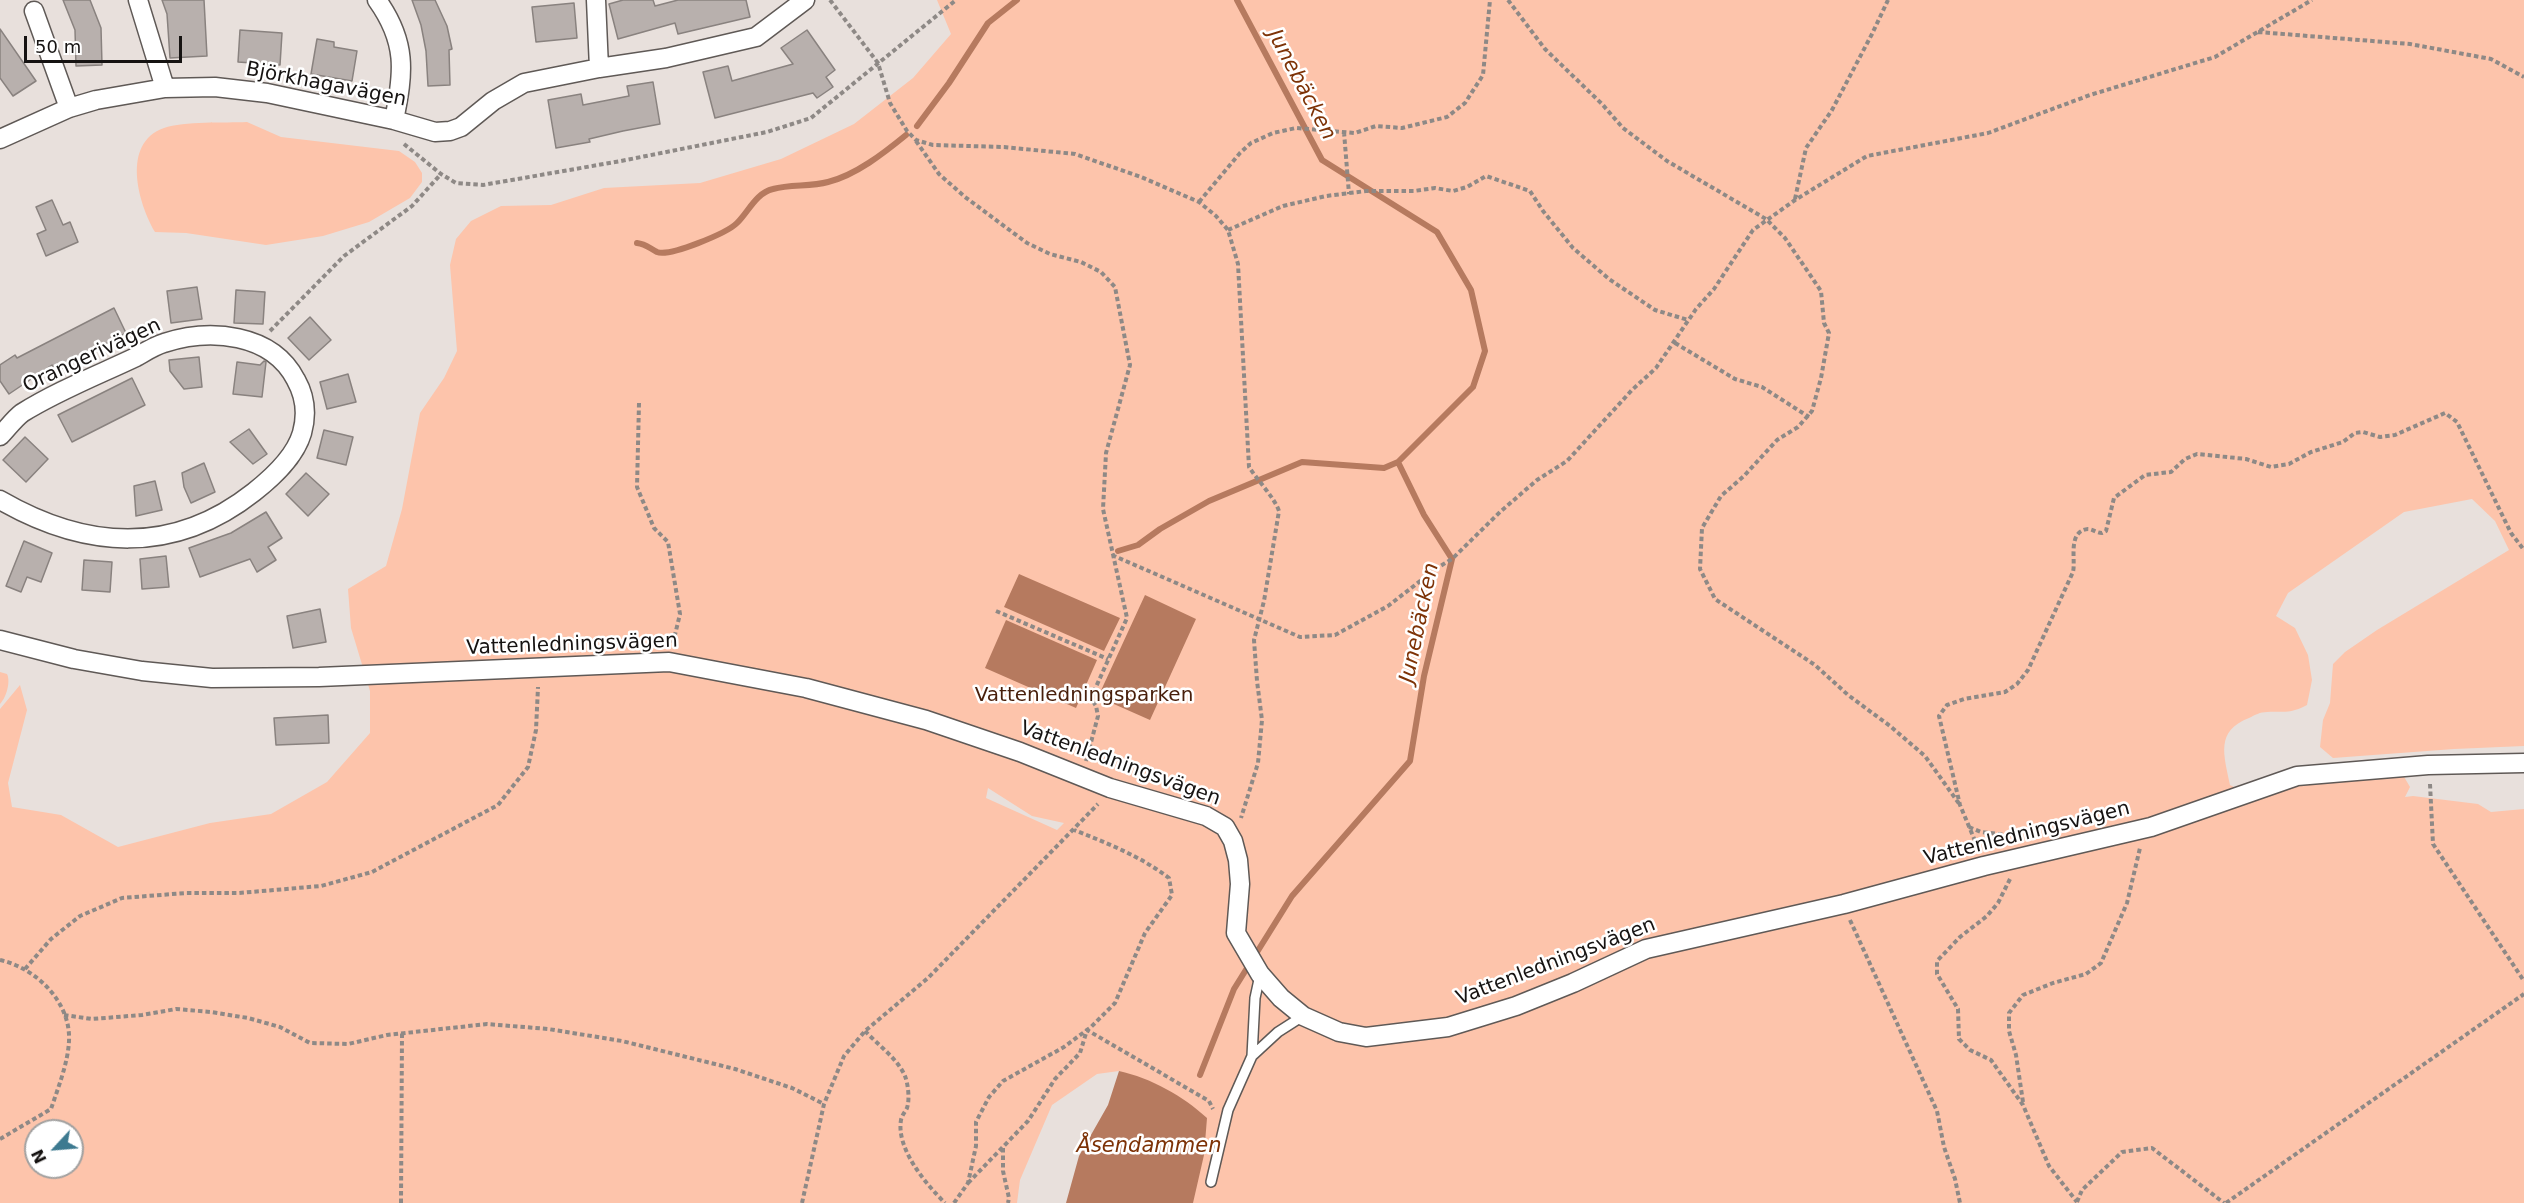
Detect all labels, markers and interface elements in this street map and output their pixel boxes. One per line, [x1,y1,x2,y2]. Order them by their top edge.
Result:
scale bar [27,24,184,62]
water label: Junebäcken [1261,25,1341,145]
text: 50 m [35,36,81,57]
street label: Björkhagavägen [244,58,408,112]
street label: Orangerivägen [19,314,165,398]
water label: Junebäcken [1395,561,1445,685]
street label: Vattenledningsvägen [466,629,678,661]
park label: Vattenledningsparken [975,684,1193,708]
street label: Vattenledningsvägen [1017,717,1223,811]
street label: Vattenledningsvägen [1922,797,2132,871]
street label: Vattenledningsvägen [1453,913,1659,1011]
north arrow [24,1119,84,1179]
water label: Åsendammen [1077,1134,1221,1160]
text: N [28,1146,51,1166]

